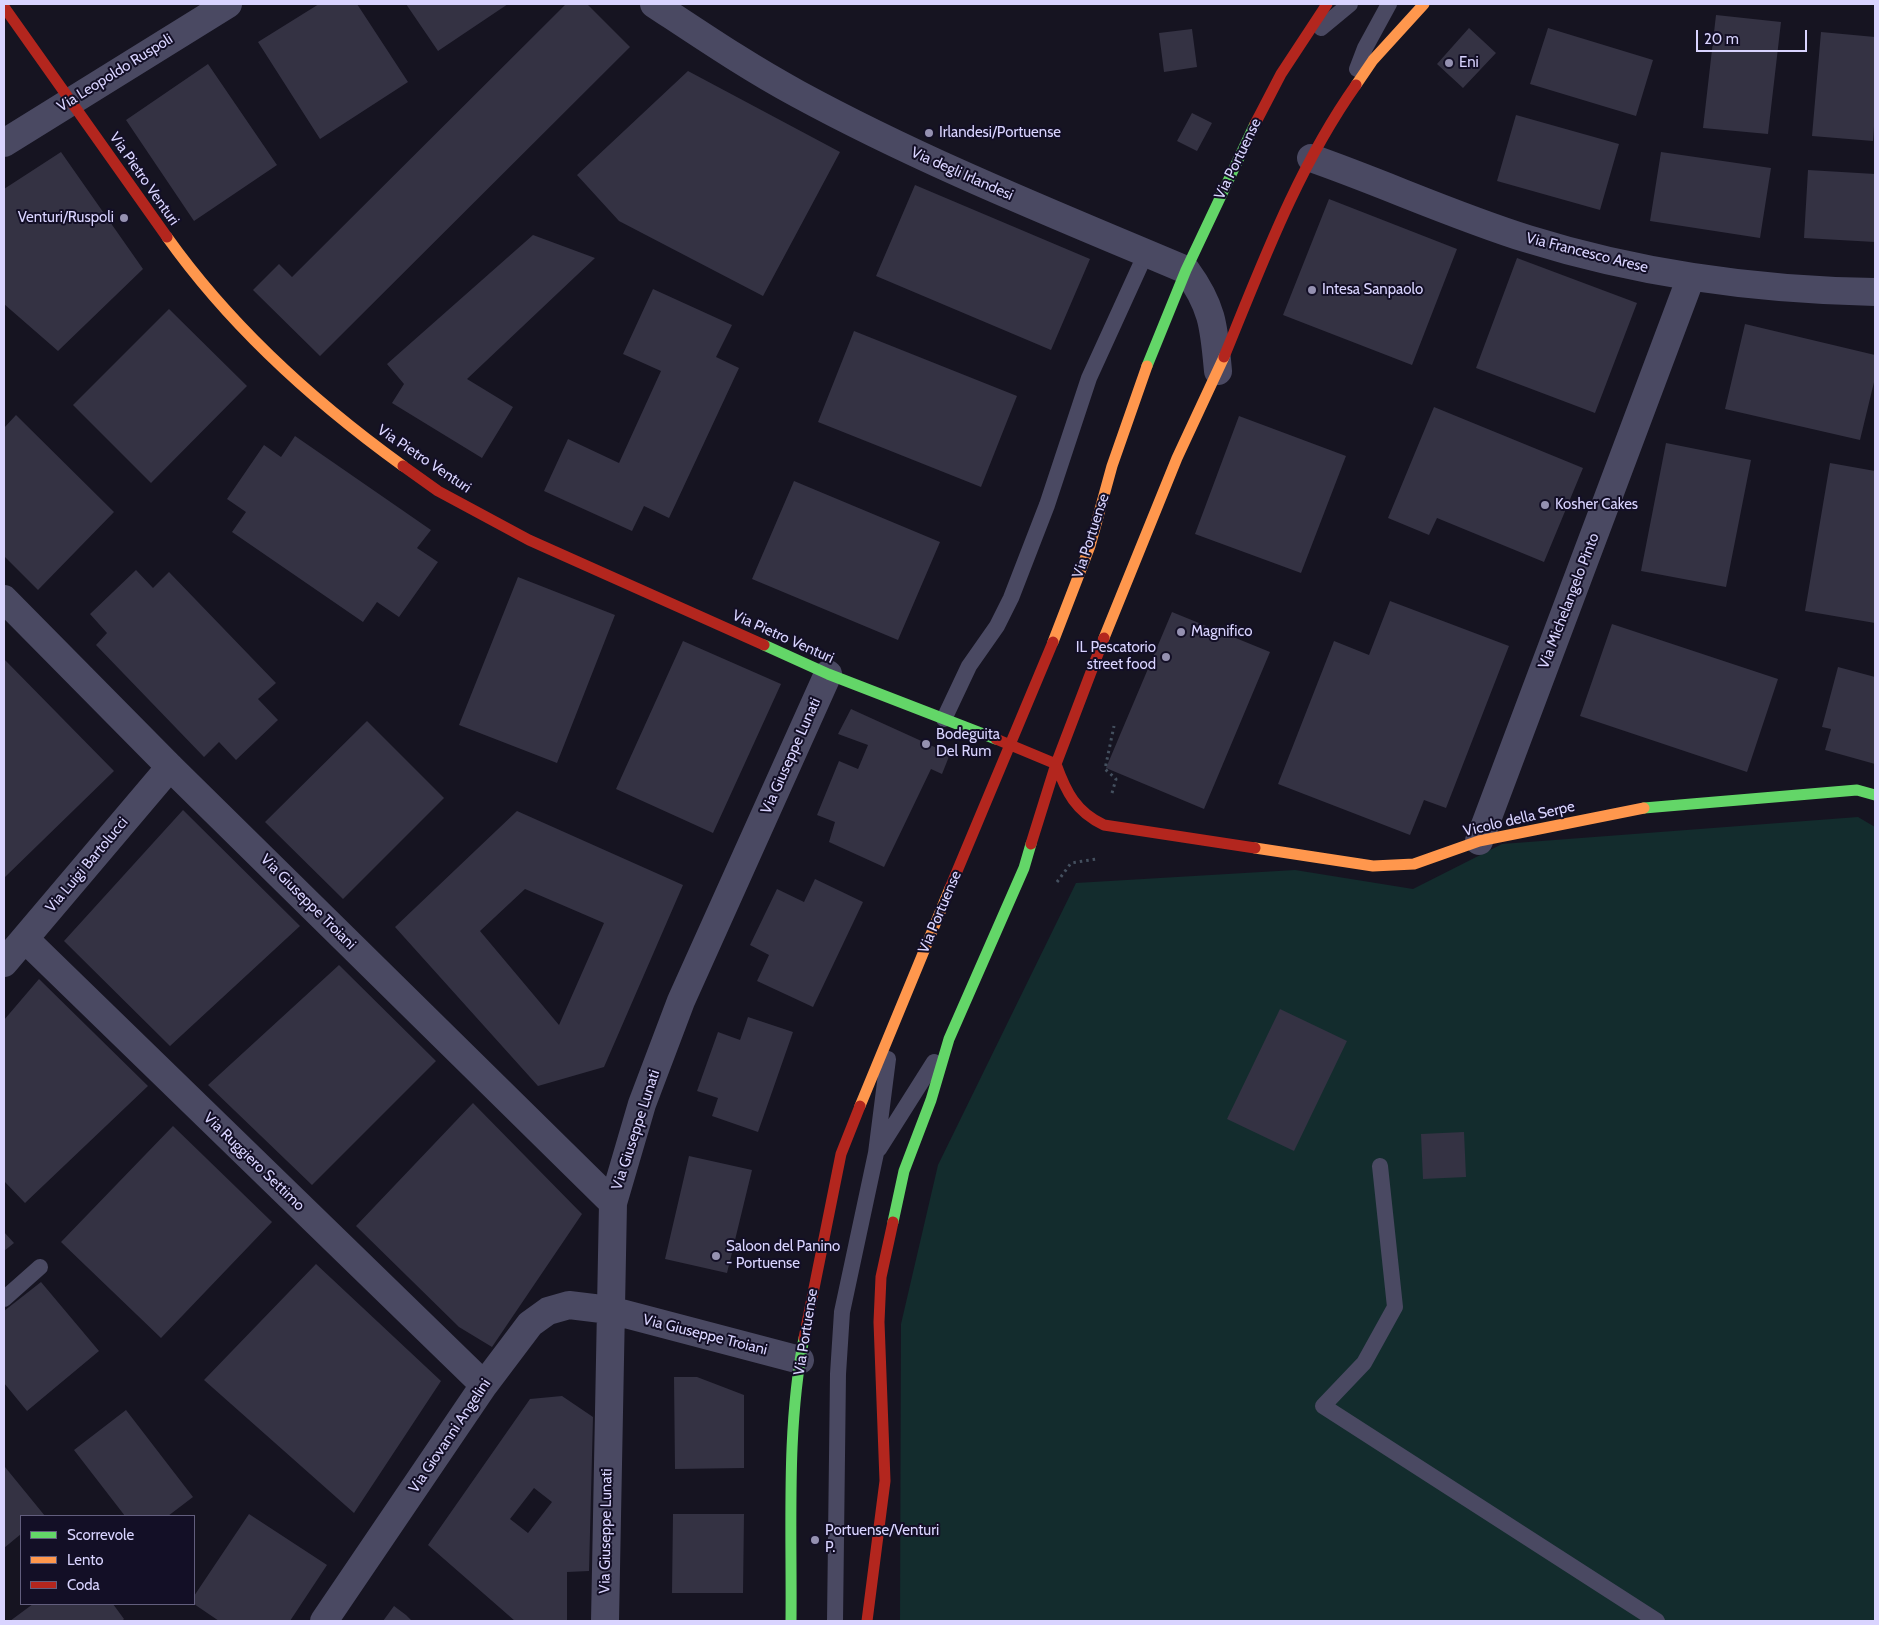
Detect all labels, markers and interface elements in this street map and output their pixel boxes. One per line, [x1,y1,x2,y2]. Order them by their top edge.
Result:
scale bar [1699,20,1810,52]
street label: Via Leopoldo Ruspoli [54,30,176,116]
text: 20 m [1704,30,1739,48]
place label: Eni [1459,54,1479,72]
marker: Eni [1443,57,1455,69]
street label: Via Portuense [1211,116,1265,202]
place label: Irlandesi/Portuense [939,124,1061,142]
marker: Irlandesi/Portuense [923,127,935,139]
street label: Via Pietro Venturi [105,129,183,229]
street label: Via degli Irlandesi [908,143,1016,205]
place label: Venturi/Ruspoli [18,209,114,227]
marker: Venturi/Ruspoli [118,212,130,224]
street label: Via Francesco Arese [1524,229,1650,277]
place label: Intesa Sanpaolo [1322,281,1423,299]
marker: Intesa Sanpaolo [1306,284,1318,296]
street label: Via Pietro Venturi [374,421,474,497]
street label: Via Portuense [1069,491,1113,581]
place label: Kosher Cakes [1555,496,1638,514]
marker: Kosher Cakes [1539,499,1551,511]
street label: Via Michelangelo Pinto [1535,531,1603,671]
street label: Via Pietro Venturi [729,607,837,667]
place label: Magnifico [1191,623,1252,641]
marker: Magnifico [1175,626,1187,638]
place label: IL Pescatorio street food [1076,639,1156,674]
marker: IL Pescatorio street food [1160,651,1172,663]
street label: Via Giuseppe Lunati [757,695,825,817]
place label: Bodeguita Del Rum [936,726,1000,761]
marker: Bodeguita Del Rum [920,738,932,750]
street label: Vicolo della Serpe [1461,797,1577,841]
street label: Via Luigi Bartolucci [42,814,132,916]
street label: Via Giuseppe Troiani [256,850,360,954]
street label: Via Portuense [915,868,965,956]
street label: Via Giuseppe Lunati [608,1068,664,1192]
street label: Via Ruggiero Settimo [200,1109,308,1215]
place label: Saloon del Panino - Portuense [726,1238,840,1273]
marker: Saloon del Panino - Portuense [710,1250,722,1262]
street label: Via Portuense [790,1287,822,1377]
street label: Via Giuseppe Troiani [641,1311,769,1359]
street label: Via Giovanni Angelini [405,1376,495,1496]
street label: Via Giuseppe Lunati [596,1468,616,1594]
legend [20,1515,195,1605]
place label: Portuense/Venturi P. [825,1522,939,1557]
text: Scorrevole [67,1526,134,1544]
marker: Portuense/Venturi P. [809,1534,821,1546]
text: Lento [67,1551,104,1569]
text: Coda [67,1576,100,1594]

